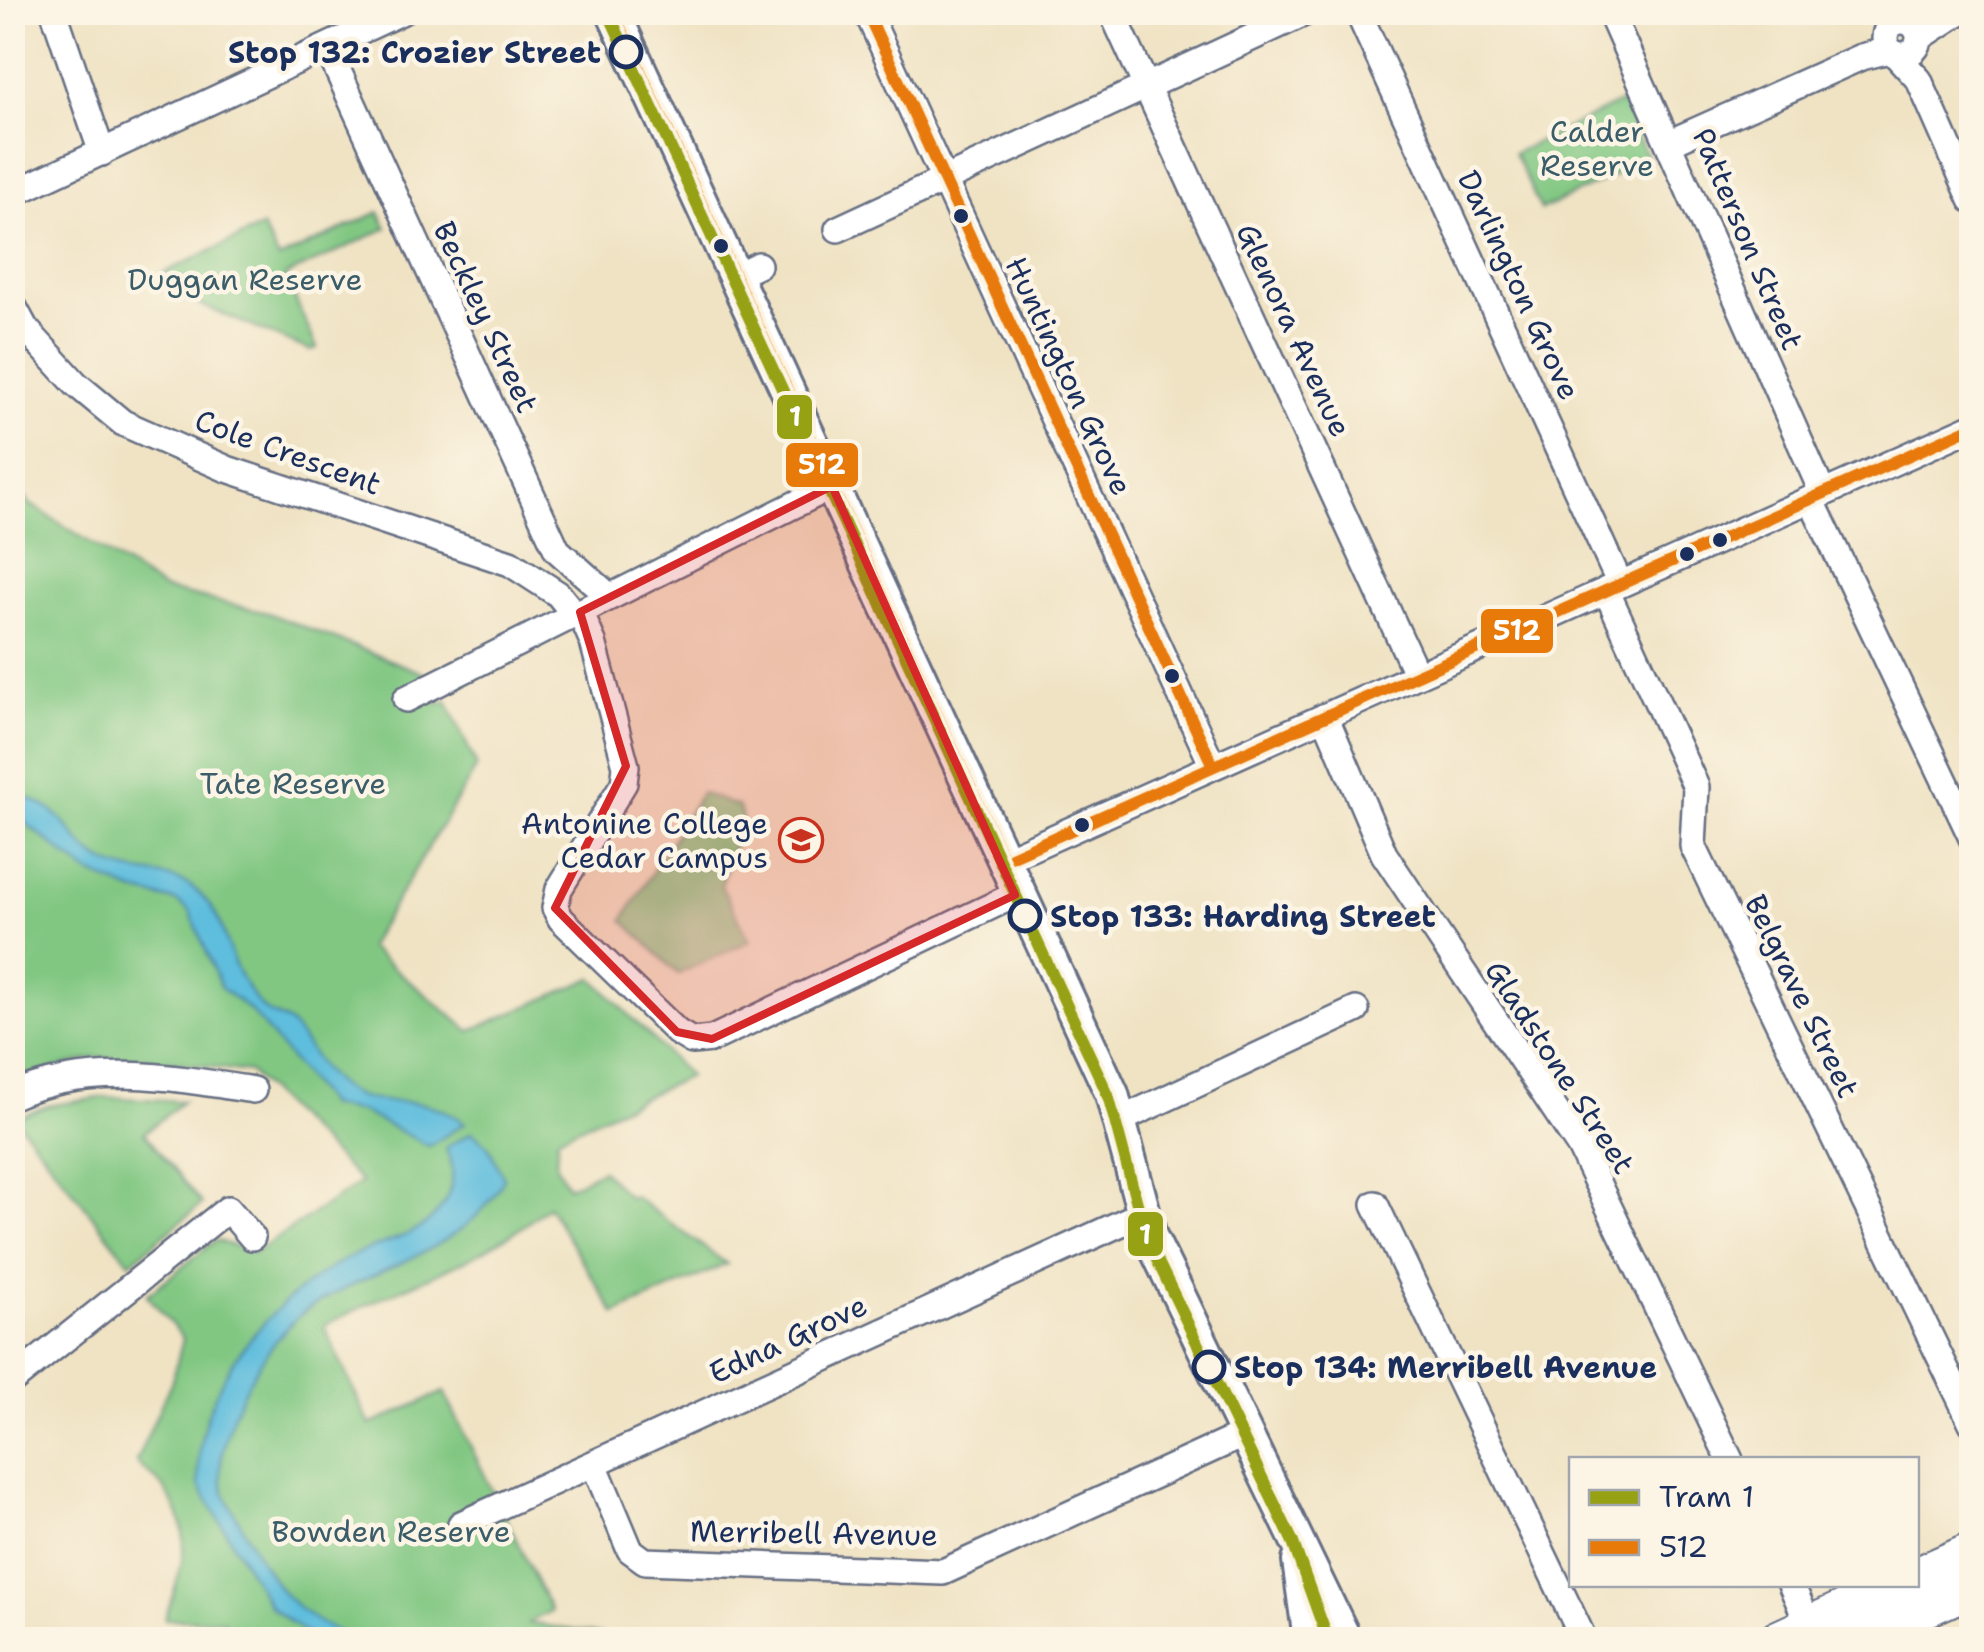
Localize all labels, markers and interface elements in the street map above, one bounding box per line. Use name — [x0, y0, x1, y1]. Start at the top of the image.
place label: Stop 132: Crozier Street — [228, 32, 601, 73]
marker: Stop 132: Crozier Street — [610, 36, 642, 68]
park label: Calder Reserve — [1540, 111, 1654, 186]
street label: Patterson Street — [1683, 122, 1813, 356]
street label: Darlington Grove — [1448, 164, 1590, 406]
unlabelled marker — [951, 206, 971, 226]
street label: Beckley Street — [424, 215, 548, 419]
street label: Glenora Avenue — [1227, 217, 1361, 443]
unlabelled marker — [711, 236, 731, 256]
street label: Huntington Grove — [996, 250, 1142, 502]
park label: Duggan Reserve — [128, 259, 362, 300]
line badge: 1 — [775, 393, 814, 441]
text: 1 — [789, 397, 801, 435]
street label: Cole Crescent — [189, 399, 387, 505]
line badge: 512 — [784, 441, 860, 489]
text: 512 — [798, 445, 846, 483]
unlabelled marker — [1710, 530, 1730, 550]
unlabelled marker — [1677, 544, 1697, 564]
line badge: 512 — [1479, 607, 1555, 655]
text: 512 — [1493, 611, 1541, 649]
unlabelled marker — [1162, 666, 1182, 686]
park label: Tate Reserve — [200, 763, 386, 804]
place label: Antonine College Cedar Campus — [521, 803, 768, 878]
unlabelled marker — [1072, 815, 1092, 835]
school or university icon: Antonine College Cedar Campus — [778, 817, 824, 863]
street label: Belgrave Street — [1735, 888, 1869, 1104]
place label: Stop 133: Harding Street — [1050, 896, 1436, 937]
marker: Stop 133: Harding Street — [1009, 900, 1041, 932]
street label: Gladstone Street — [1476, 952, 1644, 1182]
line badge: 1 — [1126, 1210, 1165, 1258]
text: 1 — [1139, 1215, 1151, 1253]
street label: Edna Grove — [702, 1285, 874, 1393]
place label: Stop 134: Merribell Avenue — [1234, 1347, 1657, 1388]
marker: Stop 134: Merribell Avenue — [1193, 1351, 1225, 1383]
legend — [1569, 1457, 1919, 1587]
text: Tram 1 — [1659, 1476, 1754, 1517]
street label: Merribell Avenue — [690, 1510, 938, 1556]
park label: Bowden Reserve — [271, 1511, 511, 1552]
text: 512 — [1659, 1526, 1708, 1567]

